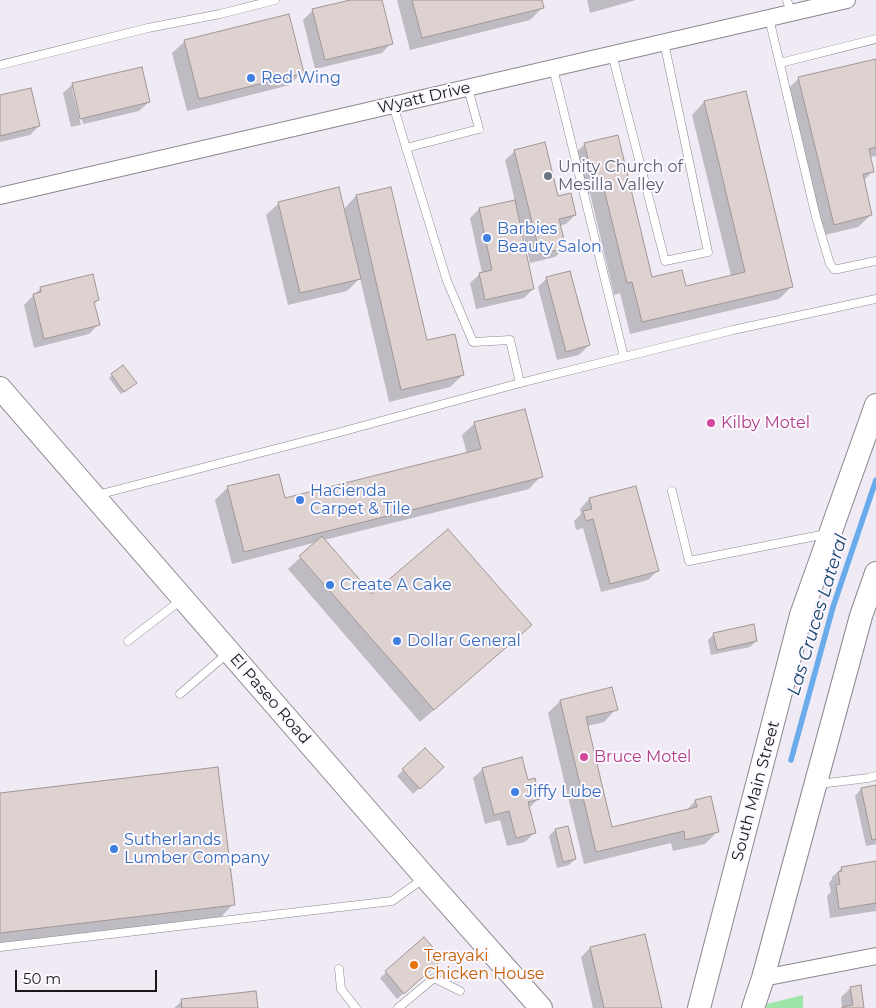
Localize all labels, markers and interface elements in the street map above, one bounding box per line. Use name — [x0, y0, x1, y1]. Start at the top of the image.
place label: Red Wing — [261, 68, 341, 88]
marker: Red Wing — [245, 72, 257, 84]
street label: Wyatt Drive — [376, 78, 472, 118]
place label: Unity Church of Mesilla Valley — [558, 157, 683, 195]
marker: Unity Church of Mesilla Valley — [542, 170, 554, 182]
place label: Barbies Beauty Salon — [497, 219, 602, 257]
marker: Barbies Beauty Salon — [481, 232, 493, 244]
place label: Kilby Motel — [721, 413, 810, 433]
marker: Kilby Motel — [705, 417, 717, 429]
place label: Hacienda Carpet & Tile — [310, 481, 411, 519]
marker: Hacienda Carpet & Tile — [294, 494, 306, 506]
water label: Las Cruces Lateral — [783, 532, 853, 698]
place label: Create A Cake — [340, 575, 452, 595]
marker: Create A Cake — [324, 579, 336, 591]
place label: Dollar General — [407, 631, 521, 651]
marker: Dollar General — [391, 635, 403, 647]
street label: El Paseo Road — [226, 650, 314, 748]
street label: South Main Street — [728, 719, 784, 863]
place label: Bruce Motel — [594, 747, 691, 767]
marker: Bruce Motel — [578, 751, 590, 763]
place label: Jiffy Lube — [525, 782, 601, 802]
marker: Jiffy Lube — [509, 786, 521, 798]
place label: Sutherlands Lumber Company — [124, 830, 270, 868]
marker: Sutherlands Lumber Company — [108, 843, 120, 855]
place label: Terayaki Chicken House — [424, 946, 545, 984]
marker: Terayaki Chicken House — [408, 959, 420, 971]
scale bar — [18, 960, 160, 992]
text: 50 m — [23, 969, 61, 988]

